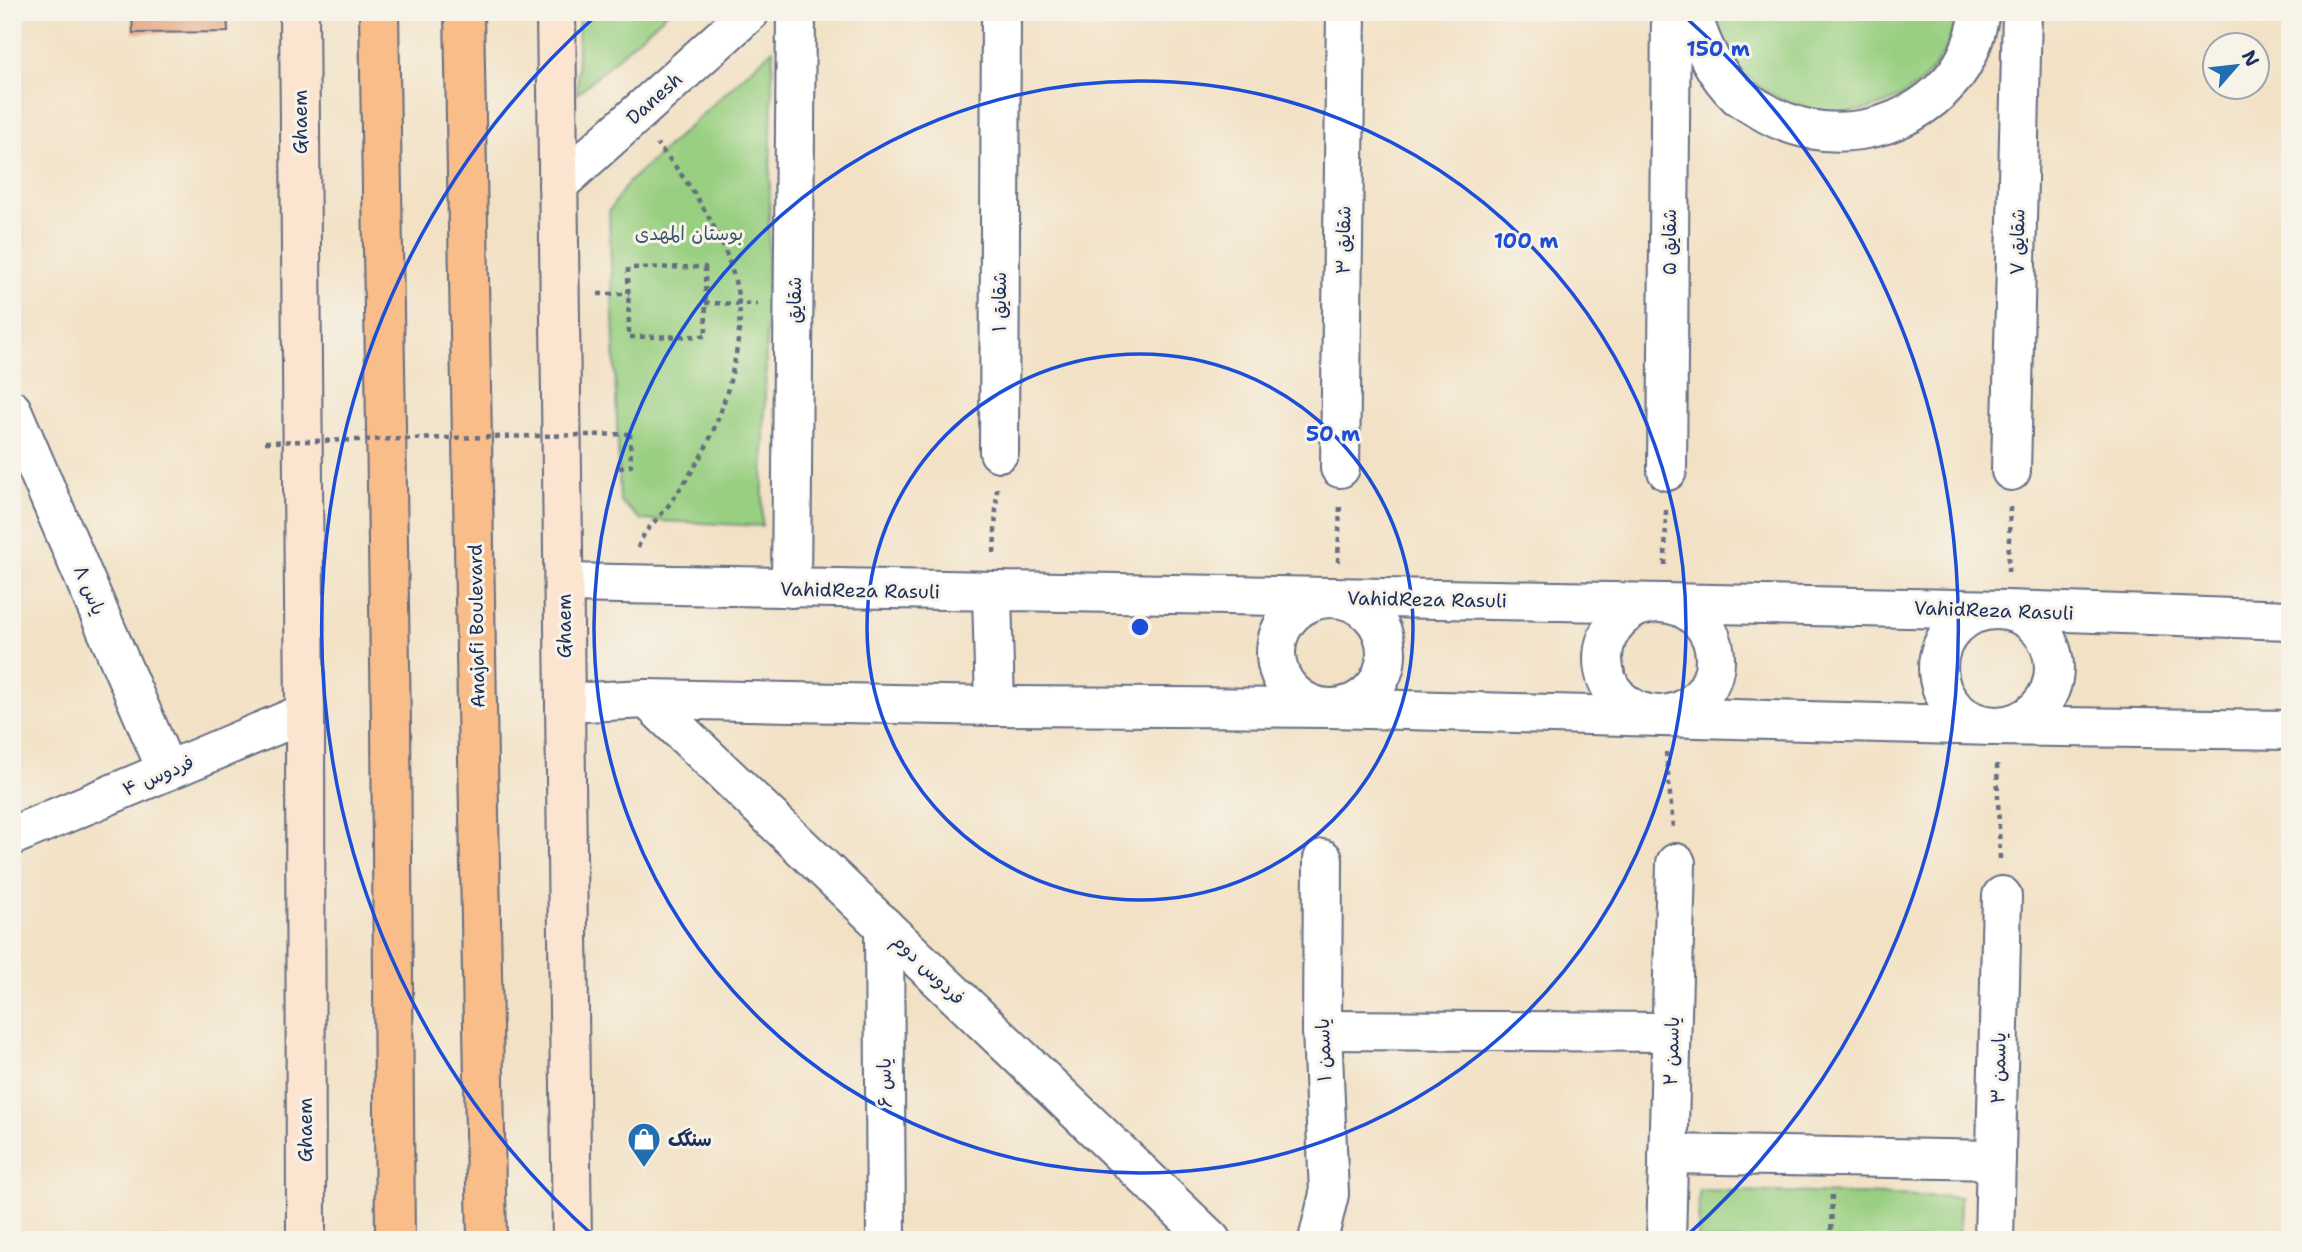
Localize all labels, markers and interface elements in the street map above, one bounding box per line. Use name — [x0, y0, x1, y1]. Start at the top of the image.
north arrow — [2200, 32, 2270, 102]
text: 150 m — [1686, 35, 1750, 63]
text: N — [2236, 46, 2265, 71]
street label: Danesh — [621, 67, 688, 130]
street label: Ghaem — [288, 90, 313, 154]
street label: شقایق ۳ — [1330, 205, 1357, 275]
street label: شقایق ۷ — [2004, 208, 2031, 276]
street label: شقایق ۵ — [1657, 209, 1682, 275]
park label: بوستان المهدی — [635, 221, 743, 246]
text: 100 m — [1494, 227, 1558, 255]
street label: شقایق ۱ — [987, 272, 1012, 332]
street label: شقایق — [782, 277, 807, 323]
text: 50 m — [1306, 420, 1360, 448]
street label: Anajafi Boulevard — [463, 544, 490, 708]
street label: یاس ۸ — [68, 561, 111, 619]
street label: VahidReza Rasuli — [780, 577, 940, 604]
street label: VahidReza Rasuli — [1347, 586, 1507, 613]
street label: Ghaem — [552, 594, 577, 658]
street label: VahidReza Rasuli — [1914, 595, 2074, 626]
centre of rings — [1128, 615, 1152, 639]
street label: فردوس ۴ — [119, 749, 198, 802]
street label: فردوس دوم — [886, 928, 970, 1012]
street label: یاسمن ۲ — [1658, 1016, 1685, 1086]
street label: یاسمن ۱ — [1310, 1018, 1337, 1082]
street label: یاسمن ۳ — [1985, 1032, 2012, 1104]
street label: یاس ۶ — [872, 1058, 897, 1108]
street label: Ghaem — [293, 1098, 318, 1162]
shop icon: سنگک — [625, 1120, 663, 1169]
place label: سنگک — [668, 1127, 712, 1152]

